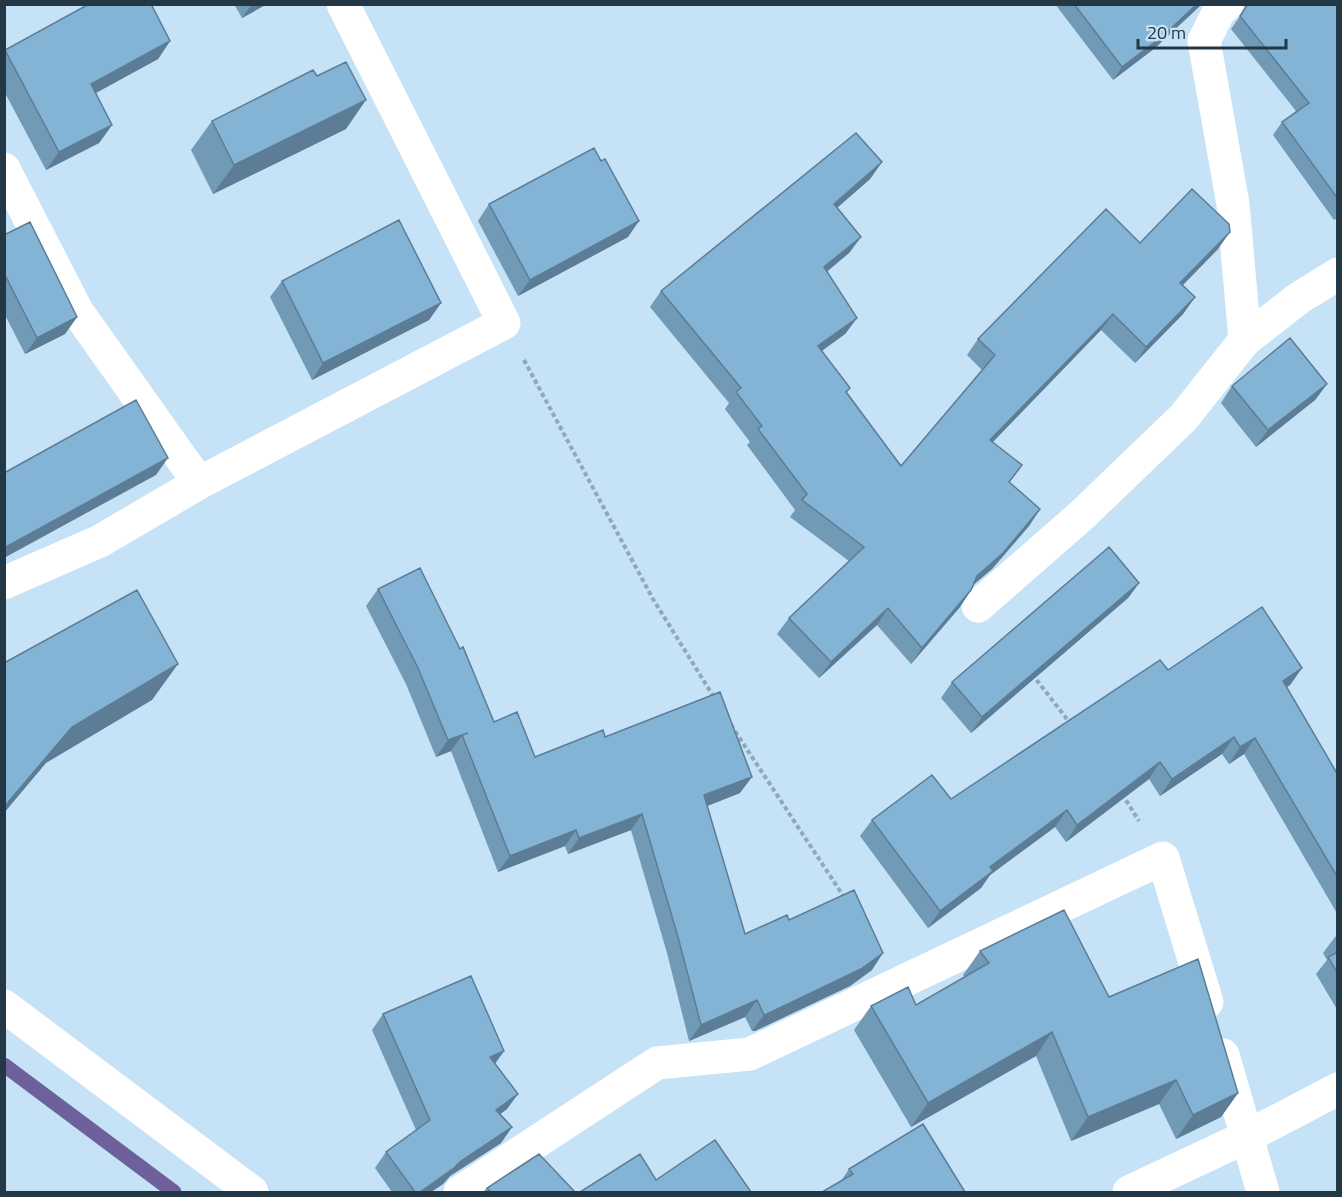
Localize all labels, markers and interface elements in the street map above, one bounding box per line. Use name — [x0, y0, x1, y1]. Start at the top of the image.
scale bar — [1138, 12, 1286, 50]
text: 20 m — [1147, 19, 1186, 46]

